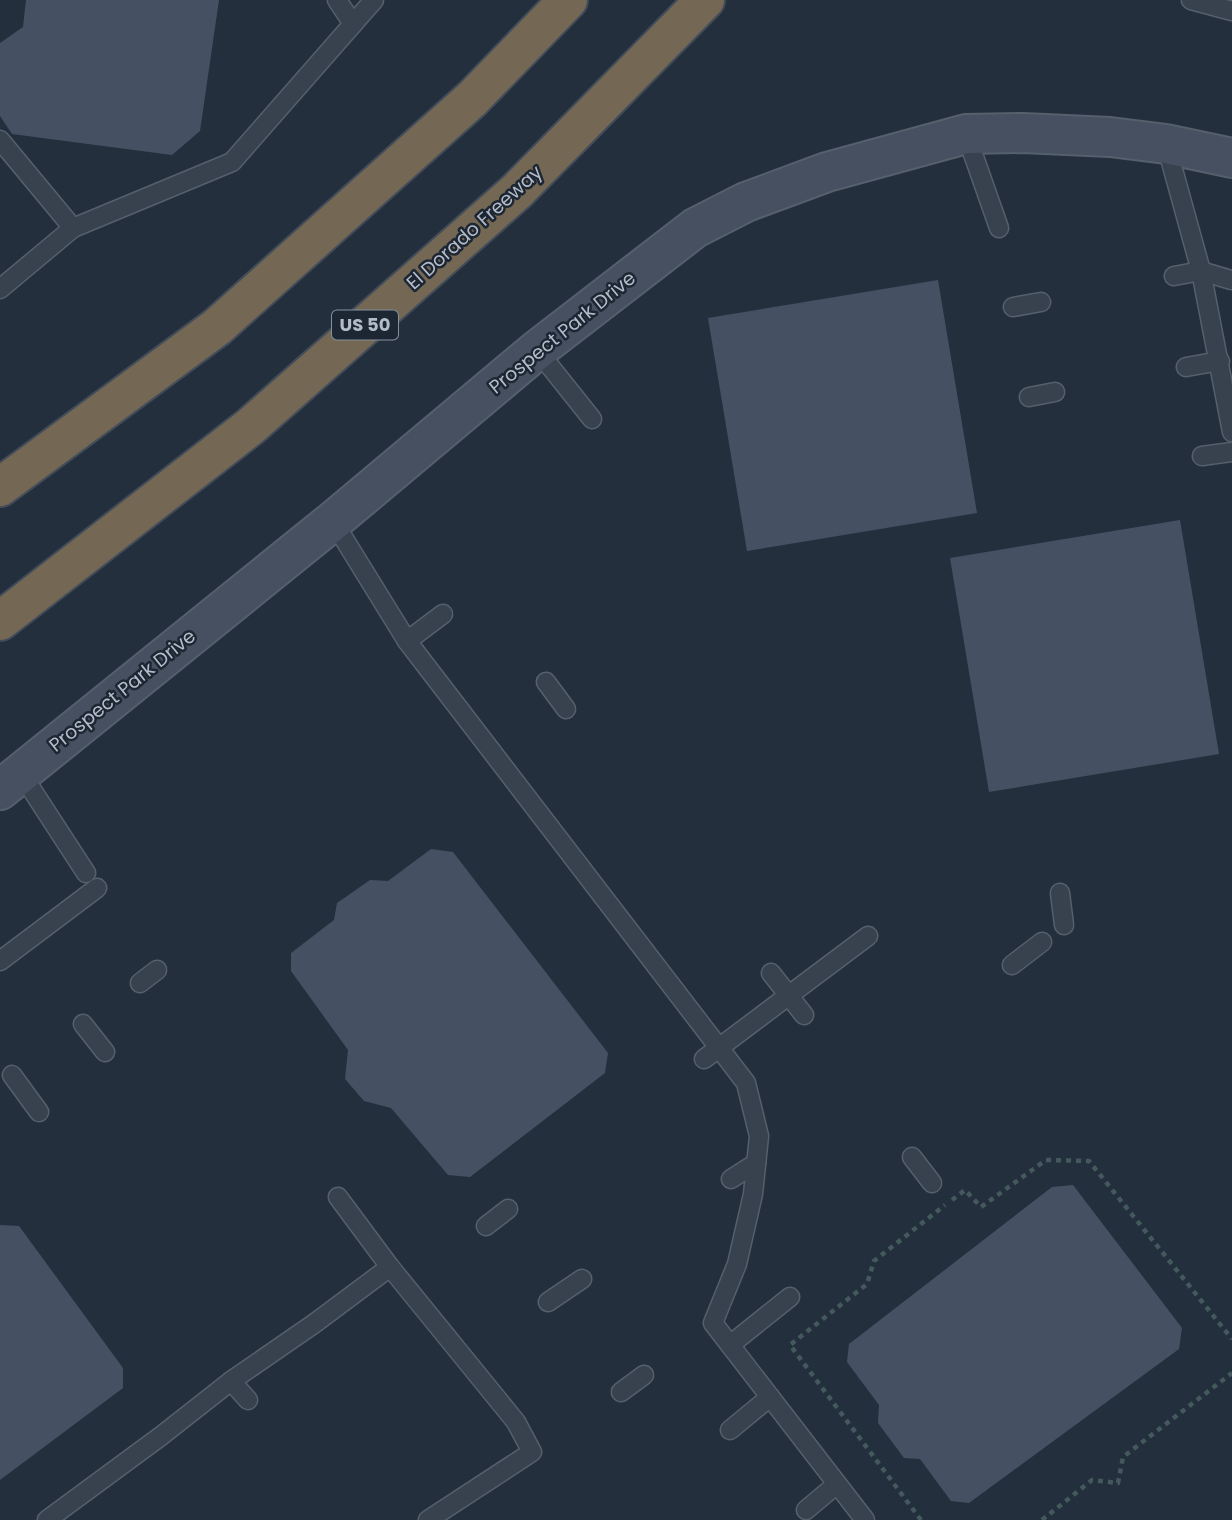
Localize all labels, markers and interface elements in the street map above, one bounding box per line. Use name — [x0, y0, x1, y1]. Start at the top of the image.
street label: El Dorado Freeway — [400, 159, 548, 296]
street label: Prospect Park Drive — [483, 265, 641, 400]
road number: US 50 — [332, 310, 398, 340]
street label: Prospect Park Drive — [43, 623, 201, 758]

